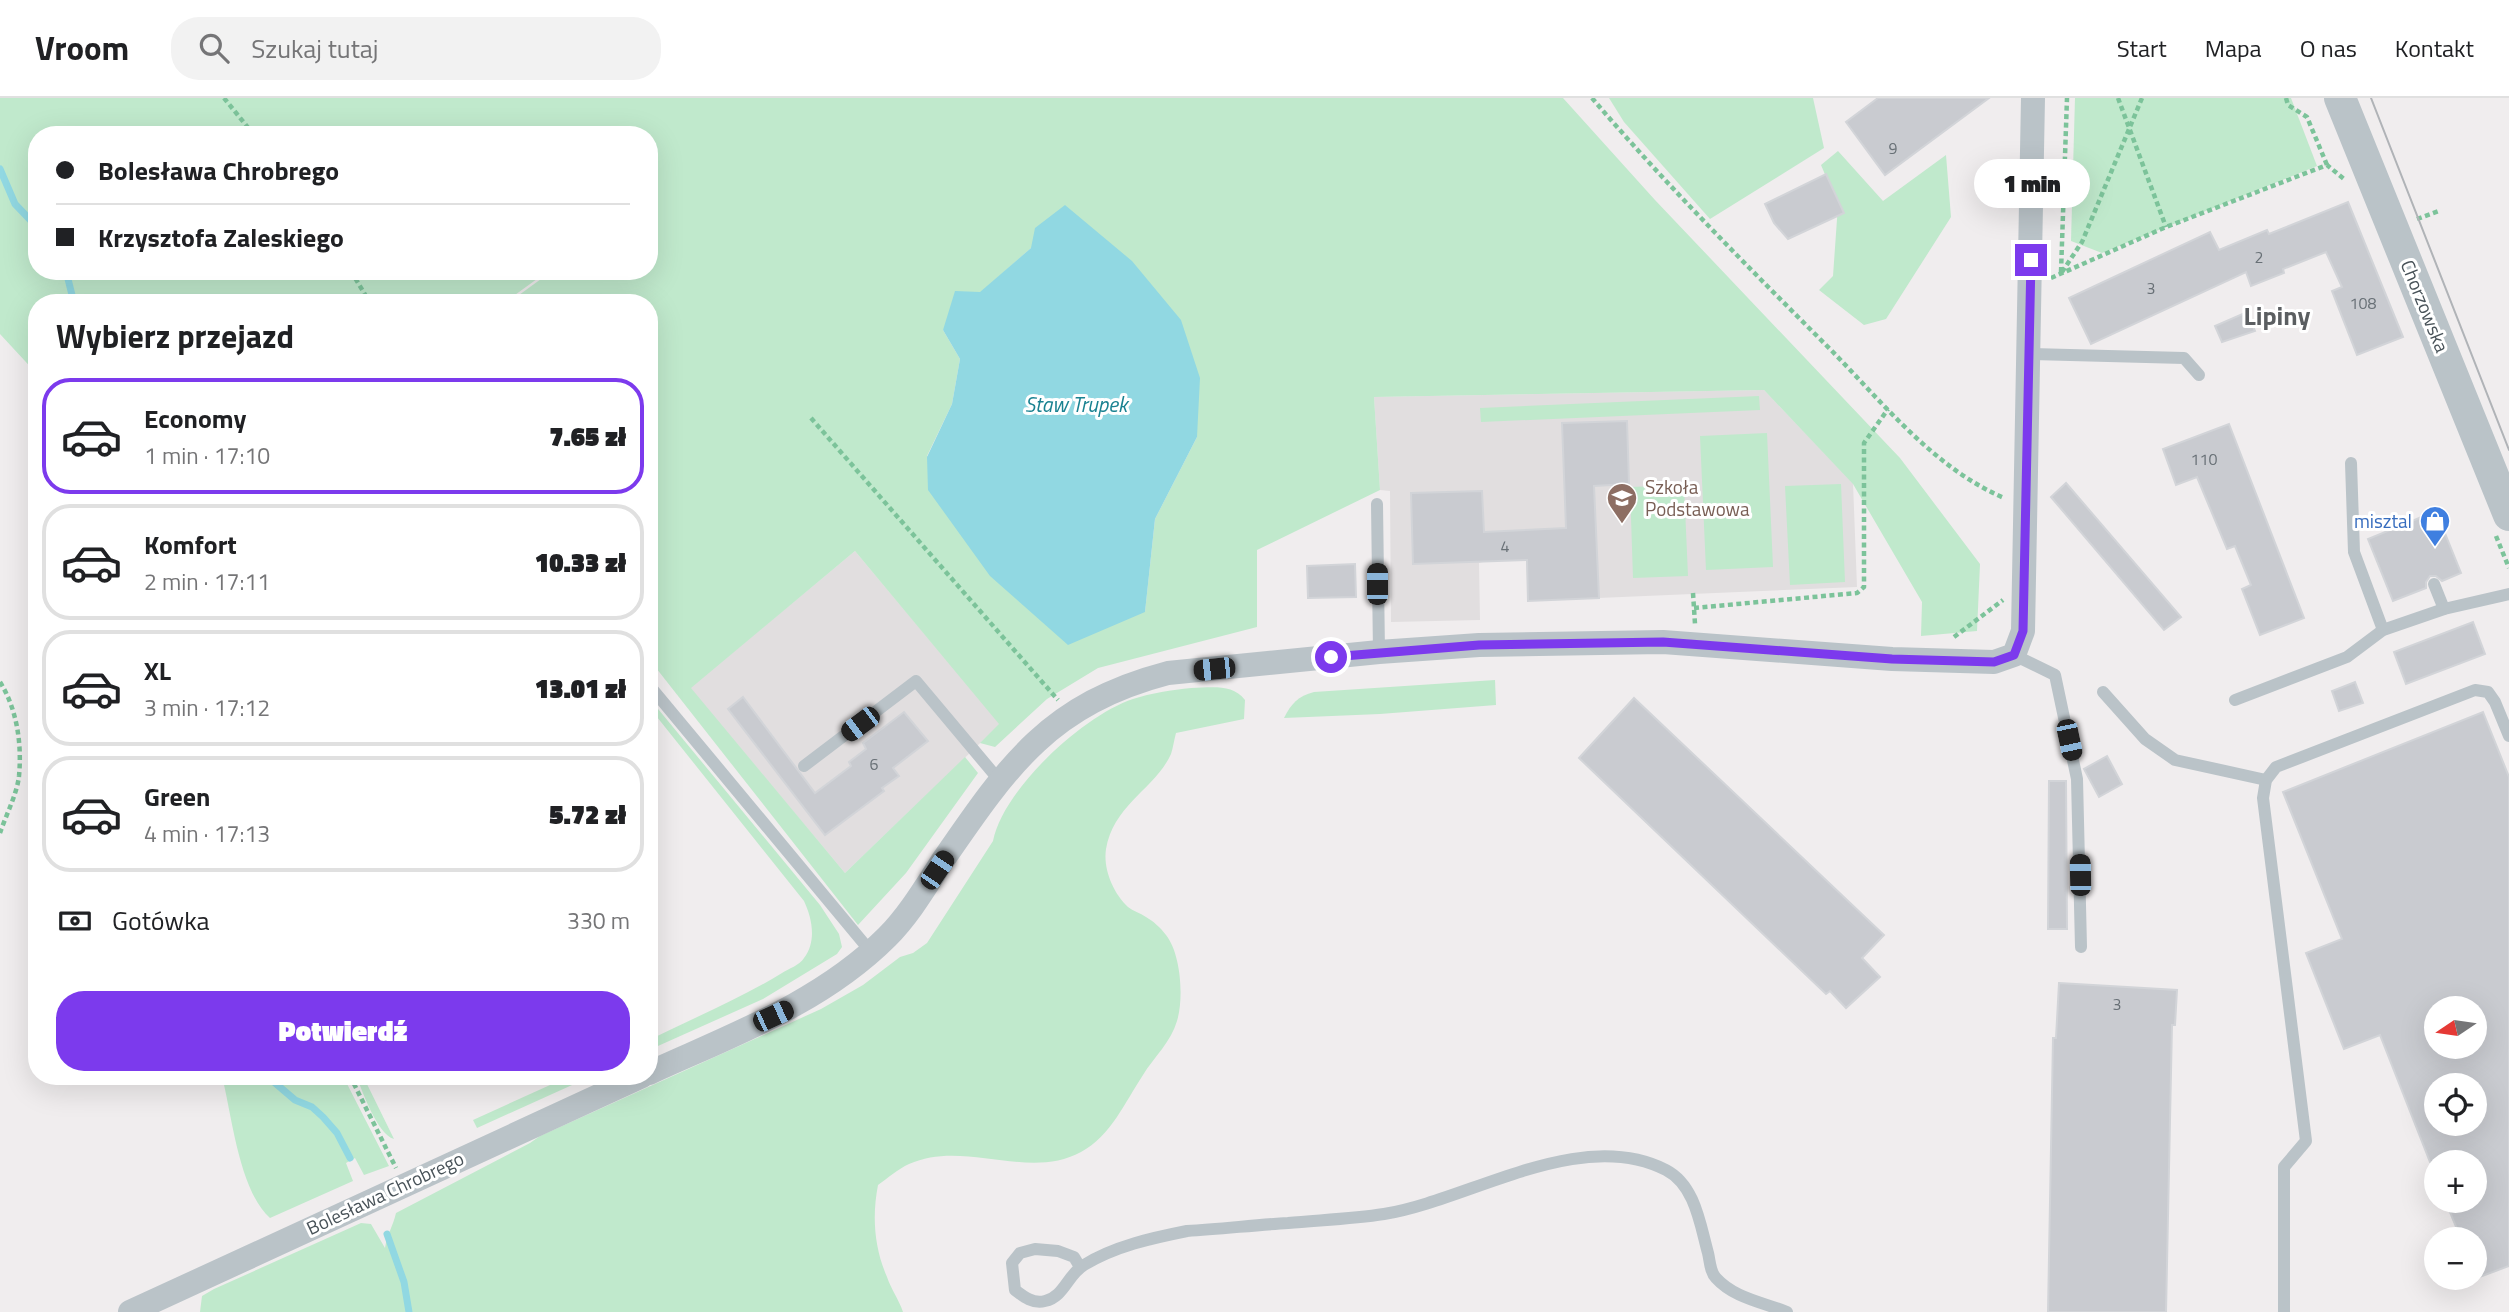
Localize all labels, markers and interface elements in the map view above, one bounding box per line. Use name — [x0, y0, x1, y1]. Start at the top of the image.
search box — [171, 17, 661, 80]
text: Vroom — [35, 23, 129, 73]
icon: search — [195, 29, 233, 67]
text: Szukaj tutaj — [251, 29, 379, 68]
text: Start — [2117, 30, 2167, 66]
text: Mapa — [2205, 30, 2262, 66]
text: O nas — [2300, 30, 2357, 66]
text: Kontakt — [2395, 30, 2474, 66]
house number: 9 — [1889, 136, 1898, 160]
text: Bolesława Chrobrego — [98, 151, 339, 190]
callout: 1 min — [1973, 158, 2089, 208]
text: 1 min — [2003, 166, 2061, 201]
text: Krzysztofa Zaleskiego — [98, 218, 344, 257]
route end — [2015, 244, 2047, 276]
house number: 2 — [2255, 245, 2263, 269]
street label: Chorzowska — [2394, 255, 2457, 357]
house number: 3 — [2147, 276, 2155, 300]
house number: 108 — [2350, 291, 2376, 315]
district label: Lipiny — [2243, 296, 2311, 335]
text: Wybierz przejazd — [56, 312, 294, 360]
water label: Staw Trupek — [1025, 388, 1130, 420]
text: Economy — [144, 399, 246, 438]
icon: car — [60, 405, 123, 468]
text: 7.65 zł — [549, 417, 626, 456]
text: 1 min · 17:10 — [144, 438, 270, 473]
house number: 110 — [2191, 447, 2217, 471]
place label: Szkoła Podstawowa — [1645, 472, 1750, 523]
school or university icon: Szkoła Podstawowa — [1605, 481, 1639, 525]
shop icon: misztal — [2418, 504, 2452, 548]
place label: misztal — [2354, 506, 2412, 535]
text: Komfort — [144, 525, 237, 564]
icon: car — [60, 531, 123, 594]
house number: 4 — [1501, 534, 1510, 558]
text: 10.33 zł — [535, 543, 626, 582]
car — [1367, 563, 1388, 605]
text: 2 min · 17:11 — [144, 564, 270, 599]
route start — [1315, 641, 1347, 673]
text: XL — [144, 651, 171, 690]
car — [1193, 656, 1236, 682]
icon: car — [60, 657, 123, 720]
text: 13.01 zł — [535, 669, 626, 708]
text: 3 min · 17:12 — [144, 690, 270, 725]
car — [837, 703, 884, 745]
car — [2055, 717, 2084, 763]
house number: 6 — [870, 752, 879, 776]
text: Green — [144, 777, 210, 816]
icon: car — [60, 783, 123, 846]
text: 5.72 zł — [549, 795, 626, 834]
text: 4 min · 17:13 — [144, 816, 270, 851]
car — [917, 847, 958, 893]
car — [2070, 854, 2091, 896]
text: Gotówka — [112, 901, 210, 940]
icon: cash — [56, 902, 94, 940]
text: 330 m — [567, 903, 630, 938]
button: Potwierdź — [56, 991, 630, 1071]
house number: 3 — [2113, 992, 2121, 1016]
north arrow — [2424, 996, 2487, 1059]
map controls — [2424, 996, 2487, 1290]
car — [750, 998, 797, 1034]
button: locate — [2424, 1073, 2487, 1136]
street label: Bolesława Chrobrego — [301, 1143, 468, 1242]
button: + — [2424, 1150, 2487, 1213]
button: − — [2424, 1227, 2487, 1290]

